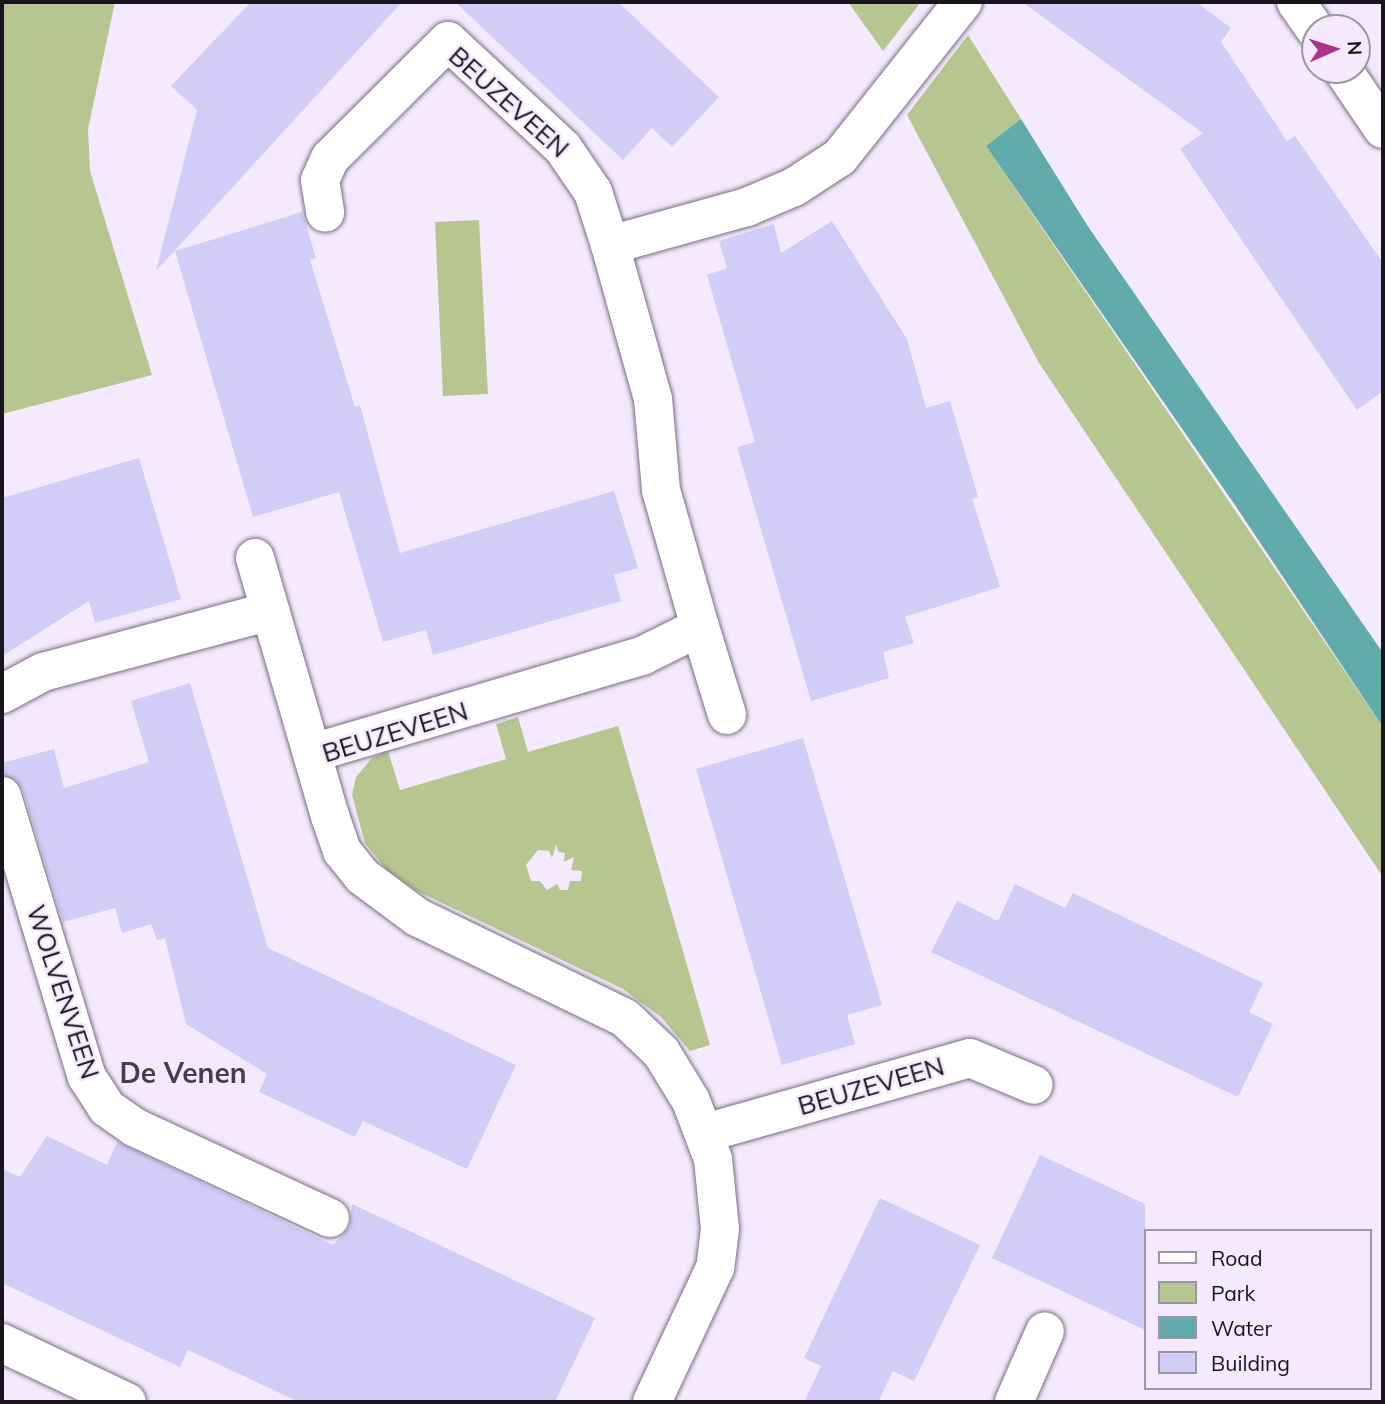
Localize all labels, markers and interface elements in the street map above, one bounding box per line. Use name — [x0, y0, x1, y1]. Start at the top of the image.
north arrow — [1301, 14, 1371, 84]
street label: BEUZEVEEN — [443, 40, 575, 164]
text: N — [1343, 40, 1367, 56]
street label: BEUZEVEEN — [318, 695, 472, 769]
street label: WOLVENVEEN — [20, 901, 106, 1083]
street label: BEUZEVEEN — [794, 1050, 948, 1122]
district label: De Venen — [119, 1056, 247, 1090]
legend — [1144, 1229, 1371, 1390]
text: Road — [1211, 1245, 1262, 1271]
text: Park — [1211, 1280, 1255, 1306]
text: Water — [1211, 1315, 1272, 1341]
text: Building — [1211, 1350, 1290, 1376]

